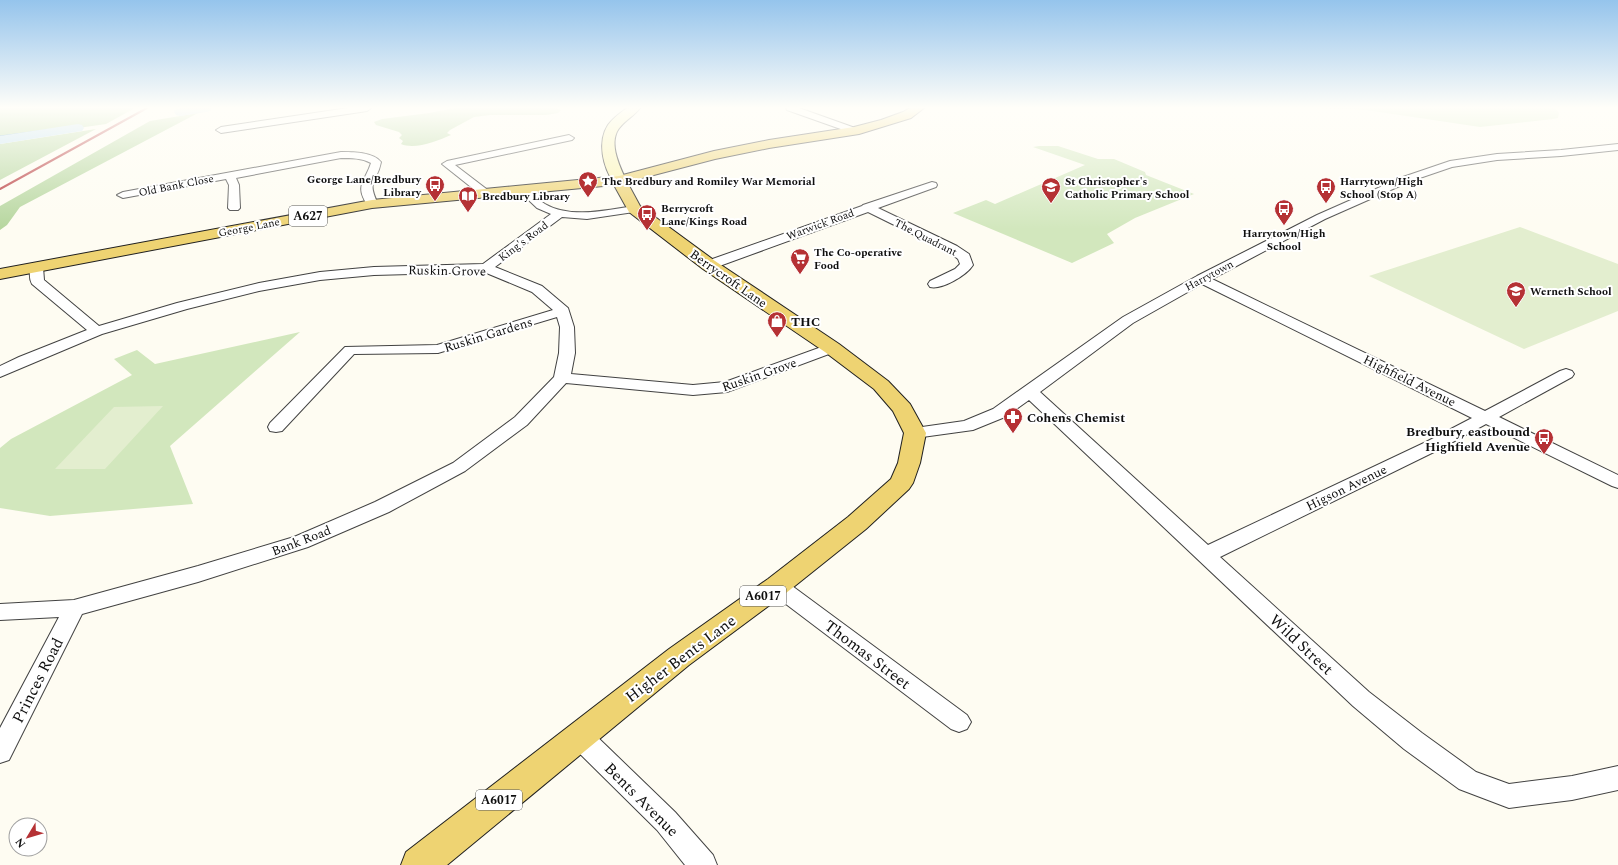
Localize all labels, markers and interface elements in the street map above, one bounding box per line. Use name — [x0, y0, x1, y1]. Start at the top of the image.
street label: Old Bank Close — [137, 170, 215, 201]
place icon: The Bredbury and Romiley War Memorial — [577, 170, 599, 198]
place label: George Lane/Bredbury Library — [307, 171, 422, 201]
place label: The Bredbury and Romiley War Memorial — [602, 173, 816, 190]
place label: St Christopher's Catholic Primary School — [1065, 173, 1190, 203]
place label: Harrytown/High School (Stop A) — [1340, 173, 1423, 203]
bus stop icon: George Lane/Bredbury Library — [424, 174, 446, 202]
school or university icon: St Christopher's Catholic Primary School — [1040, 176, 1062, 204]
bus stop icon: Harrytown/High School (Stop A) — [1315, 176, 1337, 204]
library icon: Bredbury Library — [457, 185, 479, 213]
place label: Bredbury Library — [482, 188, 571, 205]
bus stop icon: Harrytown/High School — [1273, 198, 1295, 226]
place label: Berrycroft Lane/Kings Road — [661, 200, 748, 230]
bus stop icon: Berrycroft Lane/Kings Road — [636, 203, 658, 231]
street label: Warwick Road — [784, 204, 856, 245]
road number: A627 — [289, 206, 327, 226]
street label: George Lane — [217, 213, 281, 242]
street label: The Quadrant — [891, 214, 960, 261]
street label: King's Road — [495, 217, 552, 266]
place label: Harrytown/High School — [1243, 225, 1326, 255]
place label: The Co-operative Food — [814, 244, 903, 274]
street label: Berrycroft Lane — [686, 245, 771, 313]
supermarket icon: The Co-operative Food — [789, 247, 811, 275]
street label: Harrytown — [1182, 256, 1237, 295]
street label: Ruskin Grove — [408, 260, 486, 282]
school or university icon: Werneth School — [1505, 280, 1527, 308]
place label: Werneth School — [1530, 283, 1612, 300]
shop icon: THC — [766, 310, 788, 338]
street label: Ruskin Gardens — [442, 312, 535, 358]
place label: THC — [791, 312, 820, 332]
street label: Highfield Avenue — [1360, 350, 1459, 412]
street label: Ruskin Grove — [719, 353, 799, 397]
pharmacy icon: Cohens Chemist — [1002, 406, 1024, 434]
place label: Cohens Chemist — [1027, 408, 1125, 428]
place label: Bredbury, eastbound Highfield Avenue — [1406, 422, 1530, 457]
bus stop icon: Bredbury, eastbound Highfield Avenue — [1533, 427, 1555, 455]
street label: Higson Avenue — [1303, 460, 1390, 516]
street label: Bank Road — [269, 520, 334, 561]
road number: A6017 — [740, 586, 786, 606]
street label: Higher Bents Lane — [620, 609, 741, 708]
street label: Wild Street — [1264, 609, 1339, 681]
street label: Thomas Street — [819, 614, 916, 696]
street label: Princes Road — [6, 633, 70, 727]
street label: Bents Avenue — [598, 757, 684, 843]
road number: A6017 — [476, 790, 522, 810]
north arrow — [8, 817, 48, 857]
text: N — [11, 834, 30, 852]

